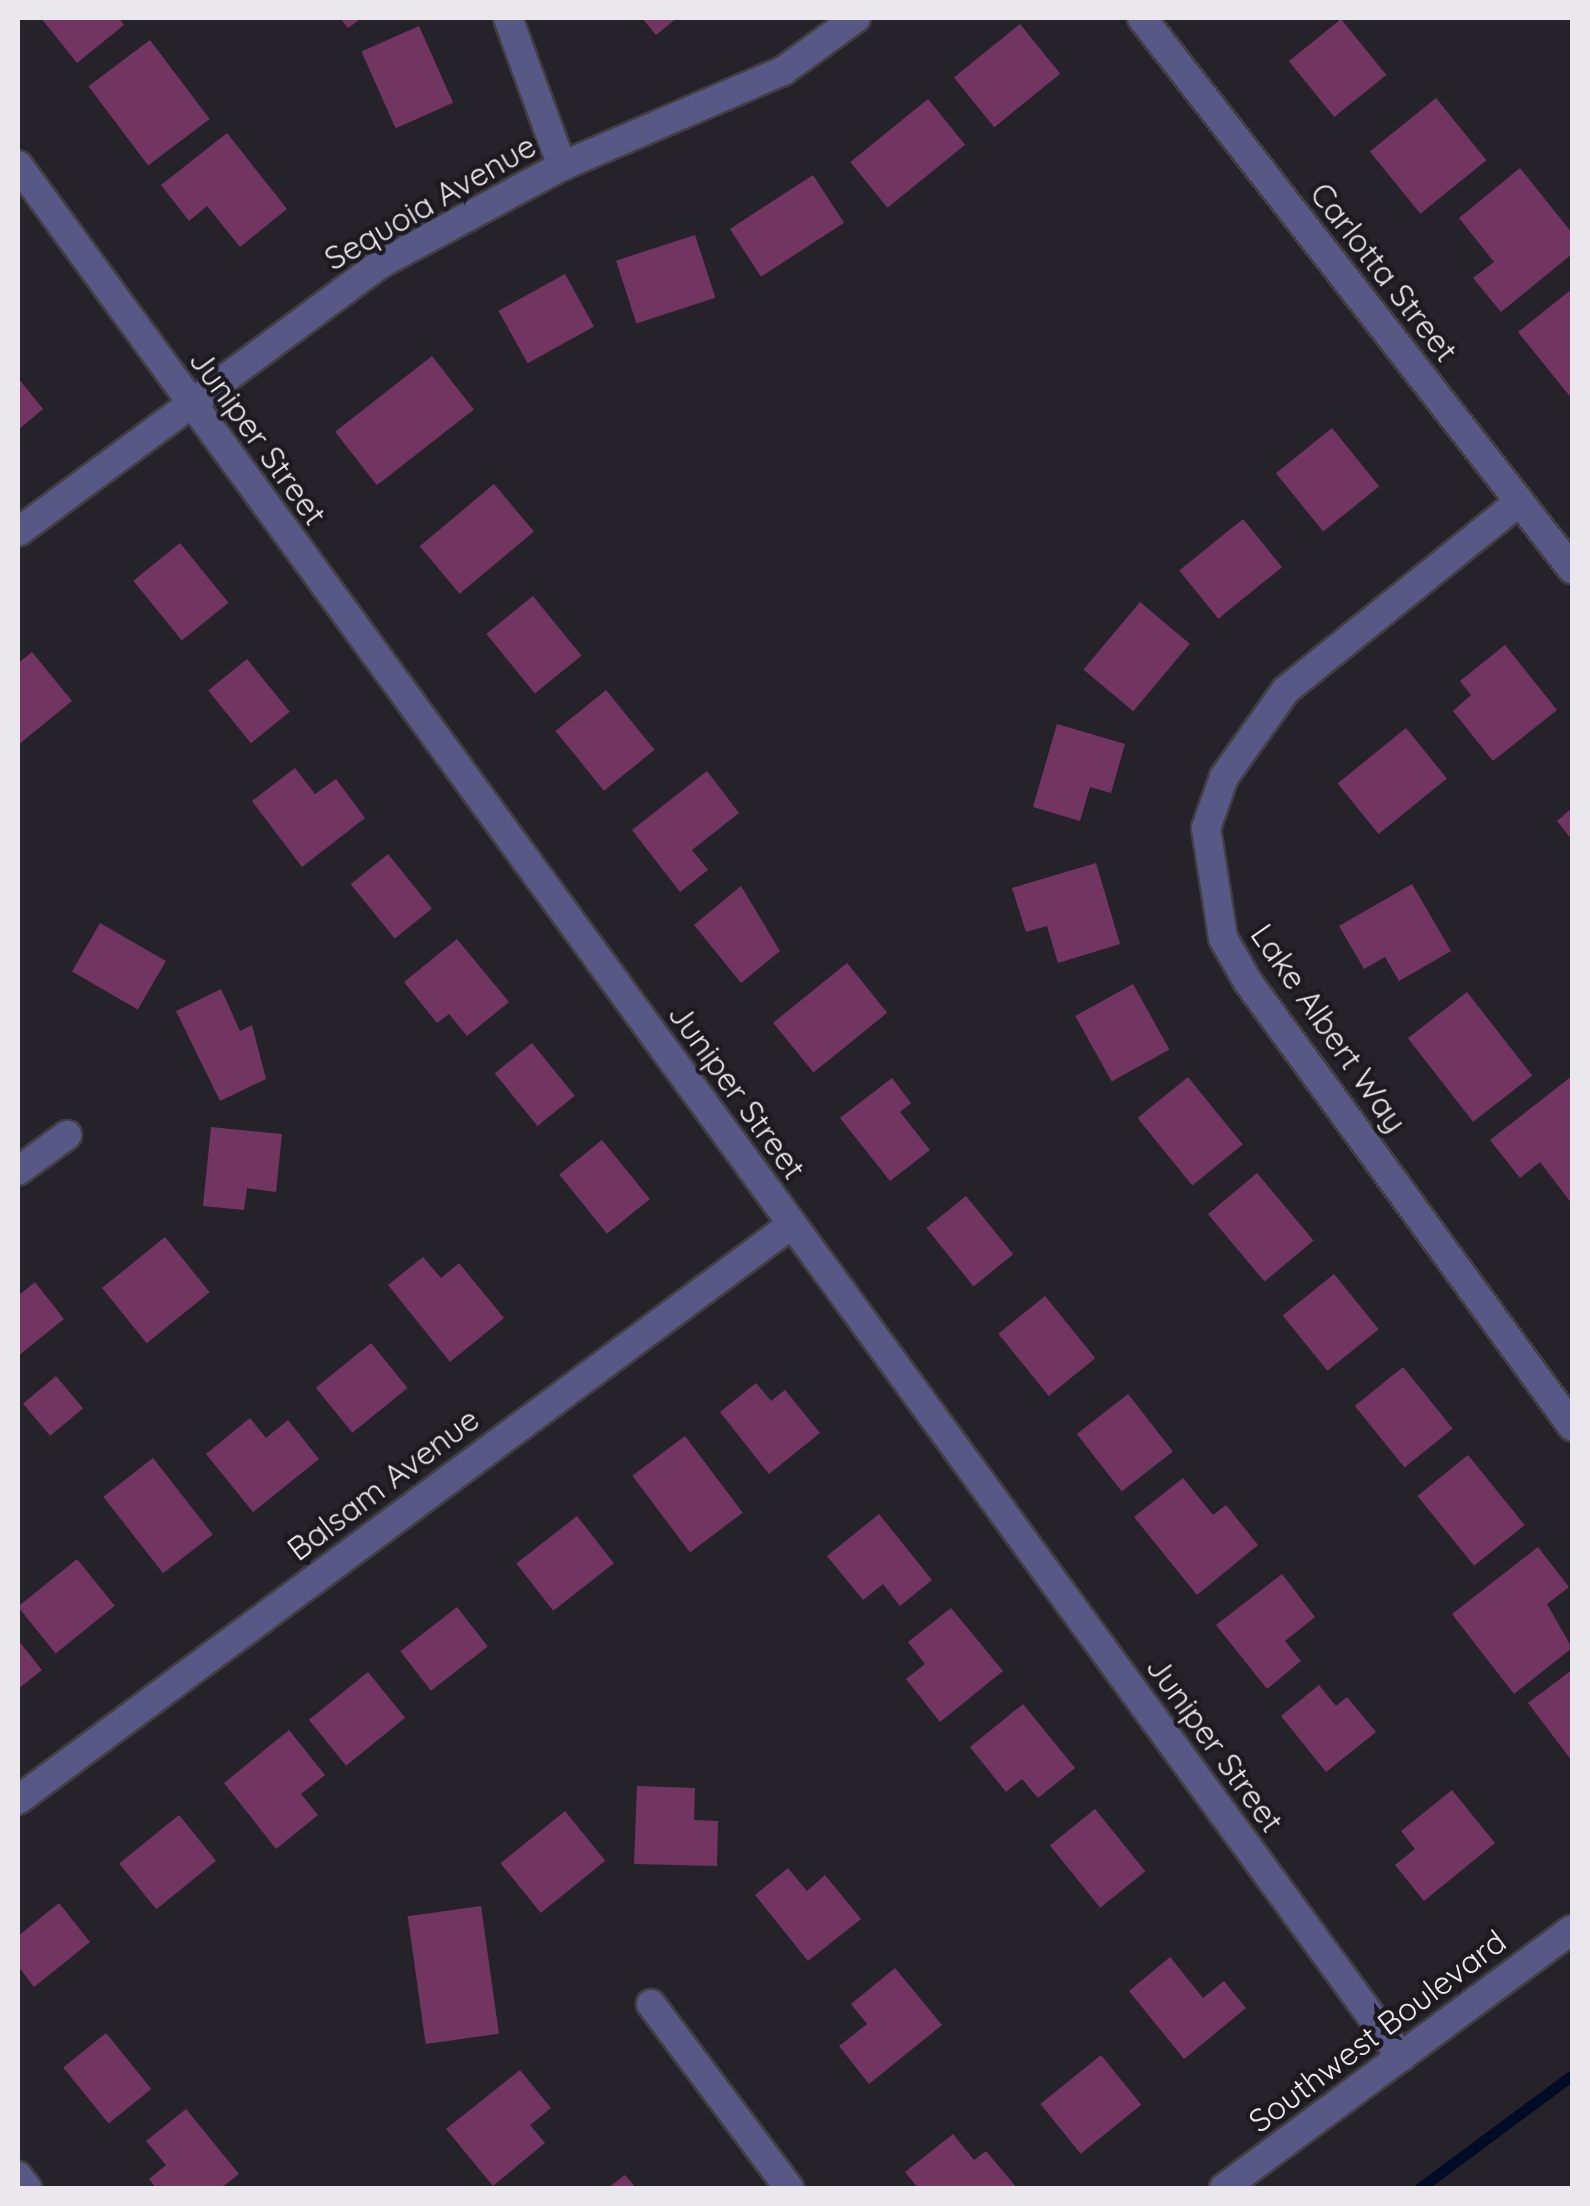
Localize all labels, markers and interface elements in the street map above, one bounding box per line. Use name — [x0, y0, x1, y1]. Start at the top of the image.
street label: Sequoia Avenue — [318, 126, 542, 278]
street label: Carlotta Street — [1302, 175, 1466, 369]
street label: Juniper Street — [181, 342, 335, 532]
street label: Lake Albert Way — [1243, 917, 1415, 1139]
street label: Juniper Street — [660, 996, 814, 1186]
street label: Balsam Avenue — [280, 1400, 486, 1568]
street label: Juniper Street — [1138, 1649, 1292, 1839]
street label: Southwest Boulevard — [1241, 1922, 1513, 2140]

